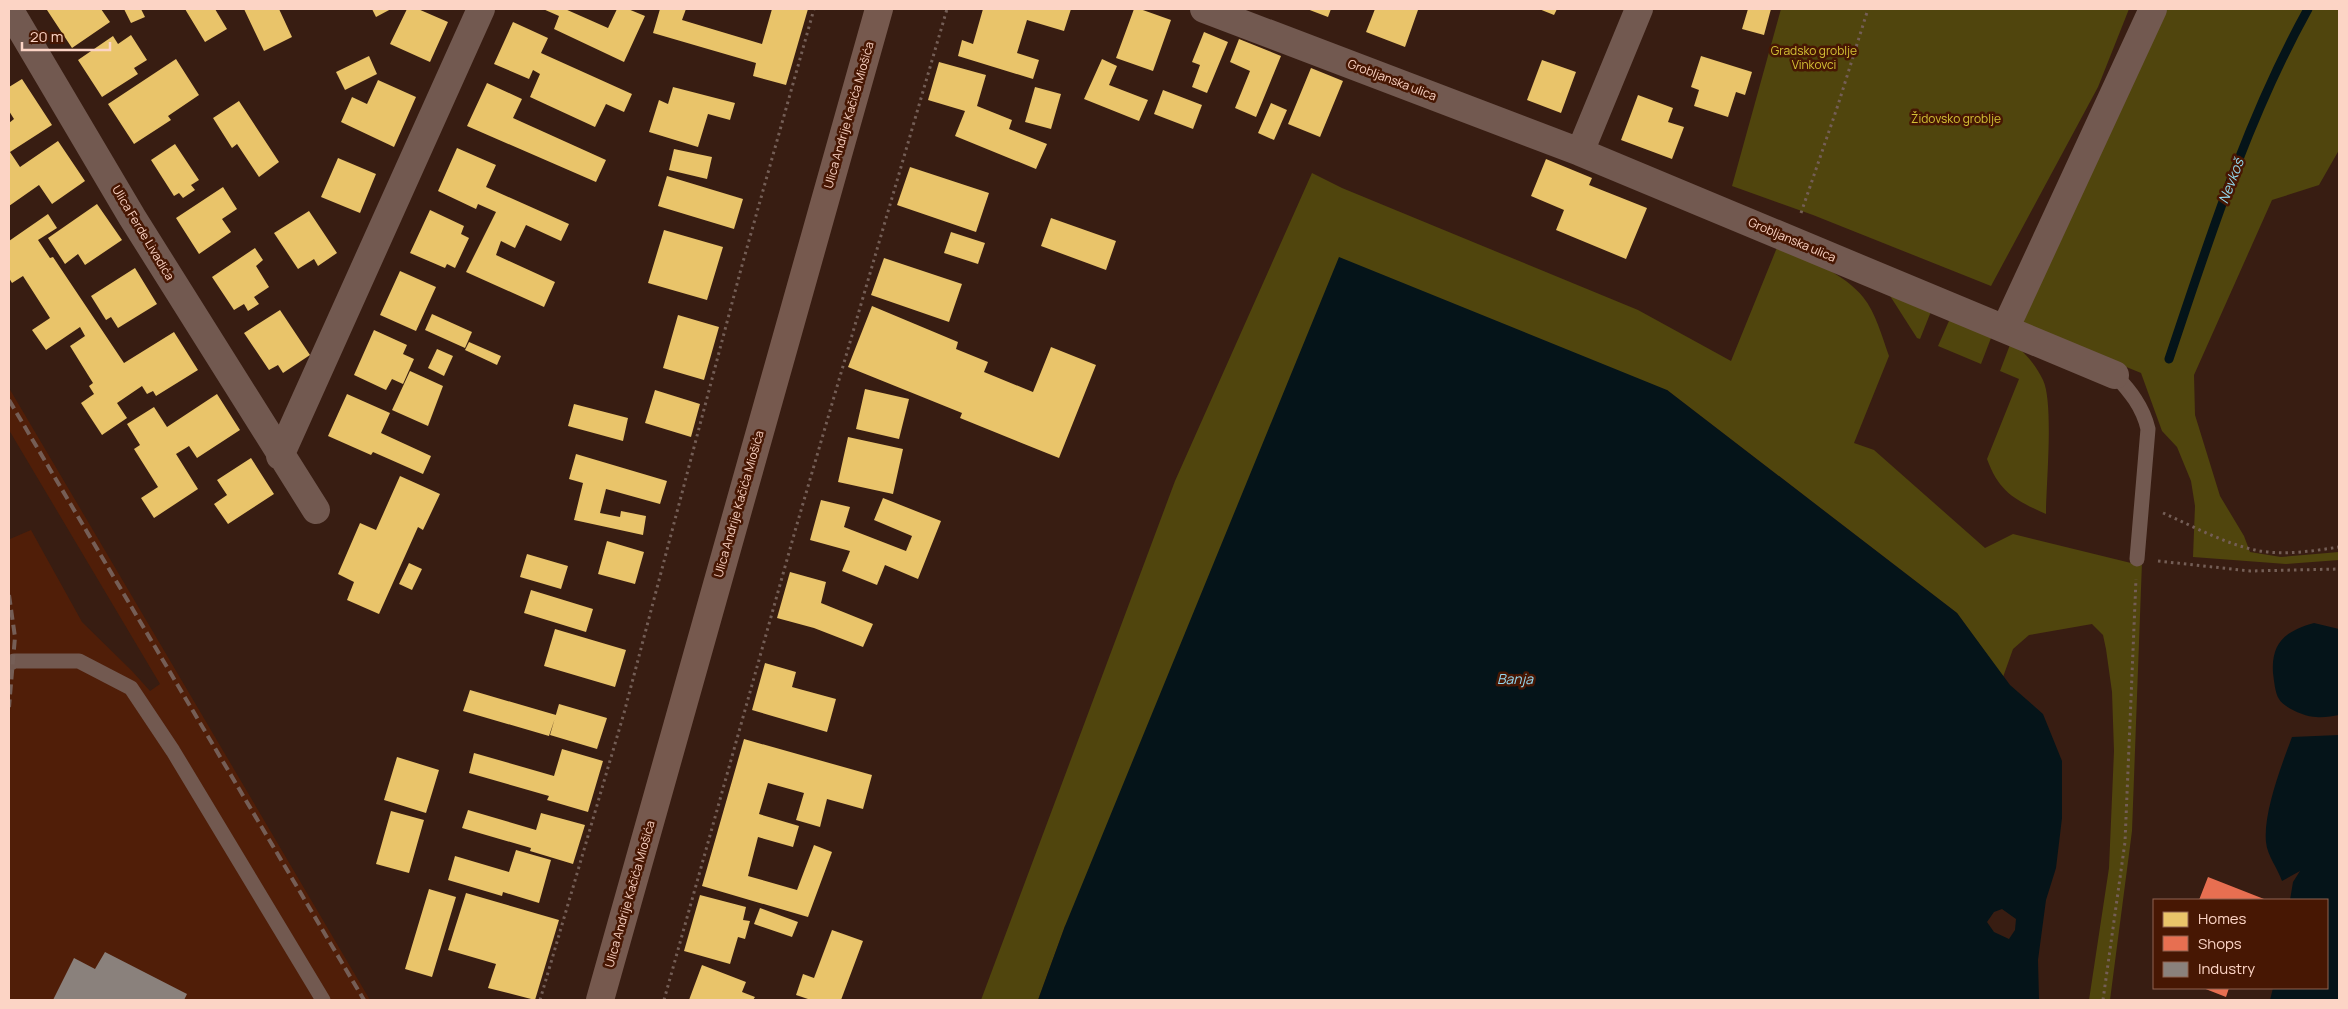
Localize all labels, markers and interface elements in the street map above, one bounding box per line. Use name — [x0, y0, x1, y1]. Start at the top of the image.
scale bar — [22, 20, 110, 52]
text: 20 m — [30, 26, 63, 47]
street label: Ulica Andrije Kačića Miošića — [819, 39, 878, 190]
park label: Gradsko groblje Vinkovci — [1771, 42, 1857, 73]
street label: Grobljanska ulica — [1345, 55, 1439, 104]
park label: Židovsko groblje — [1911, 110, 2001, 127]
water label: Nevkoš — [2213, 154, 2248, 206]
street label: Ulica Ferde Livadića — [108, 182, 178, 283]
street label: Grobljanska ulica — [1746, 213, 1839, 266]
street label: Ulica Andrije Kačića Miošića — [709, 428, 768, 579]
water label: Banja — [1497, 669, 1534, 688]
street label: Ulica Andrije Kačića Miošića — [600, 818, 659, 969]
legend — [2153, 899, 2328, 989]
text: Homes — [2198, 908, 2247, 929]
text: Shops — [2198, 933, 2242, 954]
text: Industry — [2198, 958, 2255, 979]

